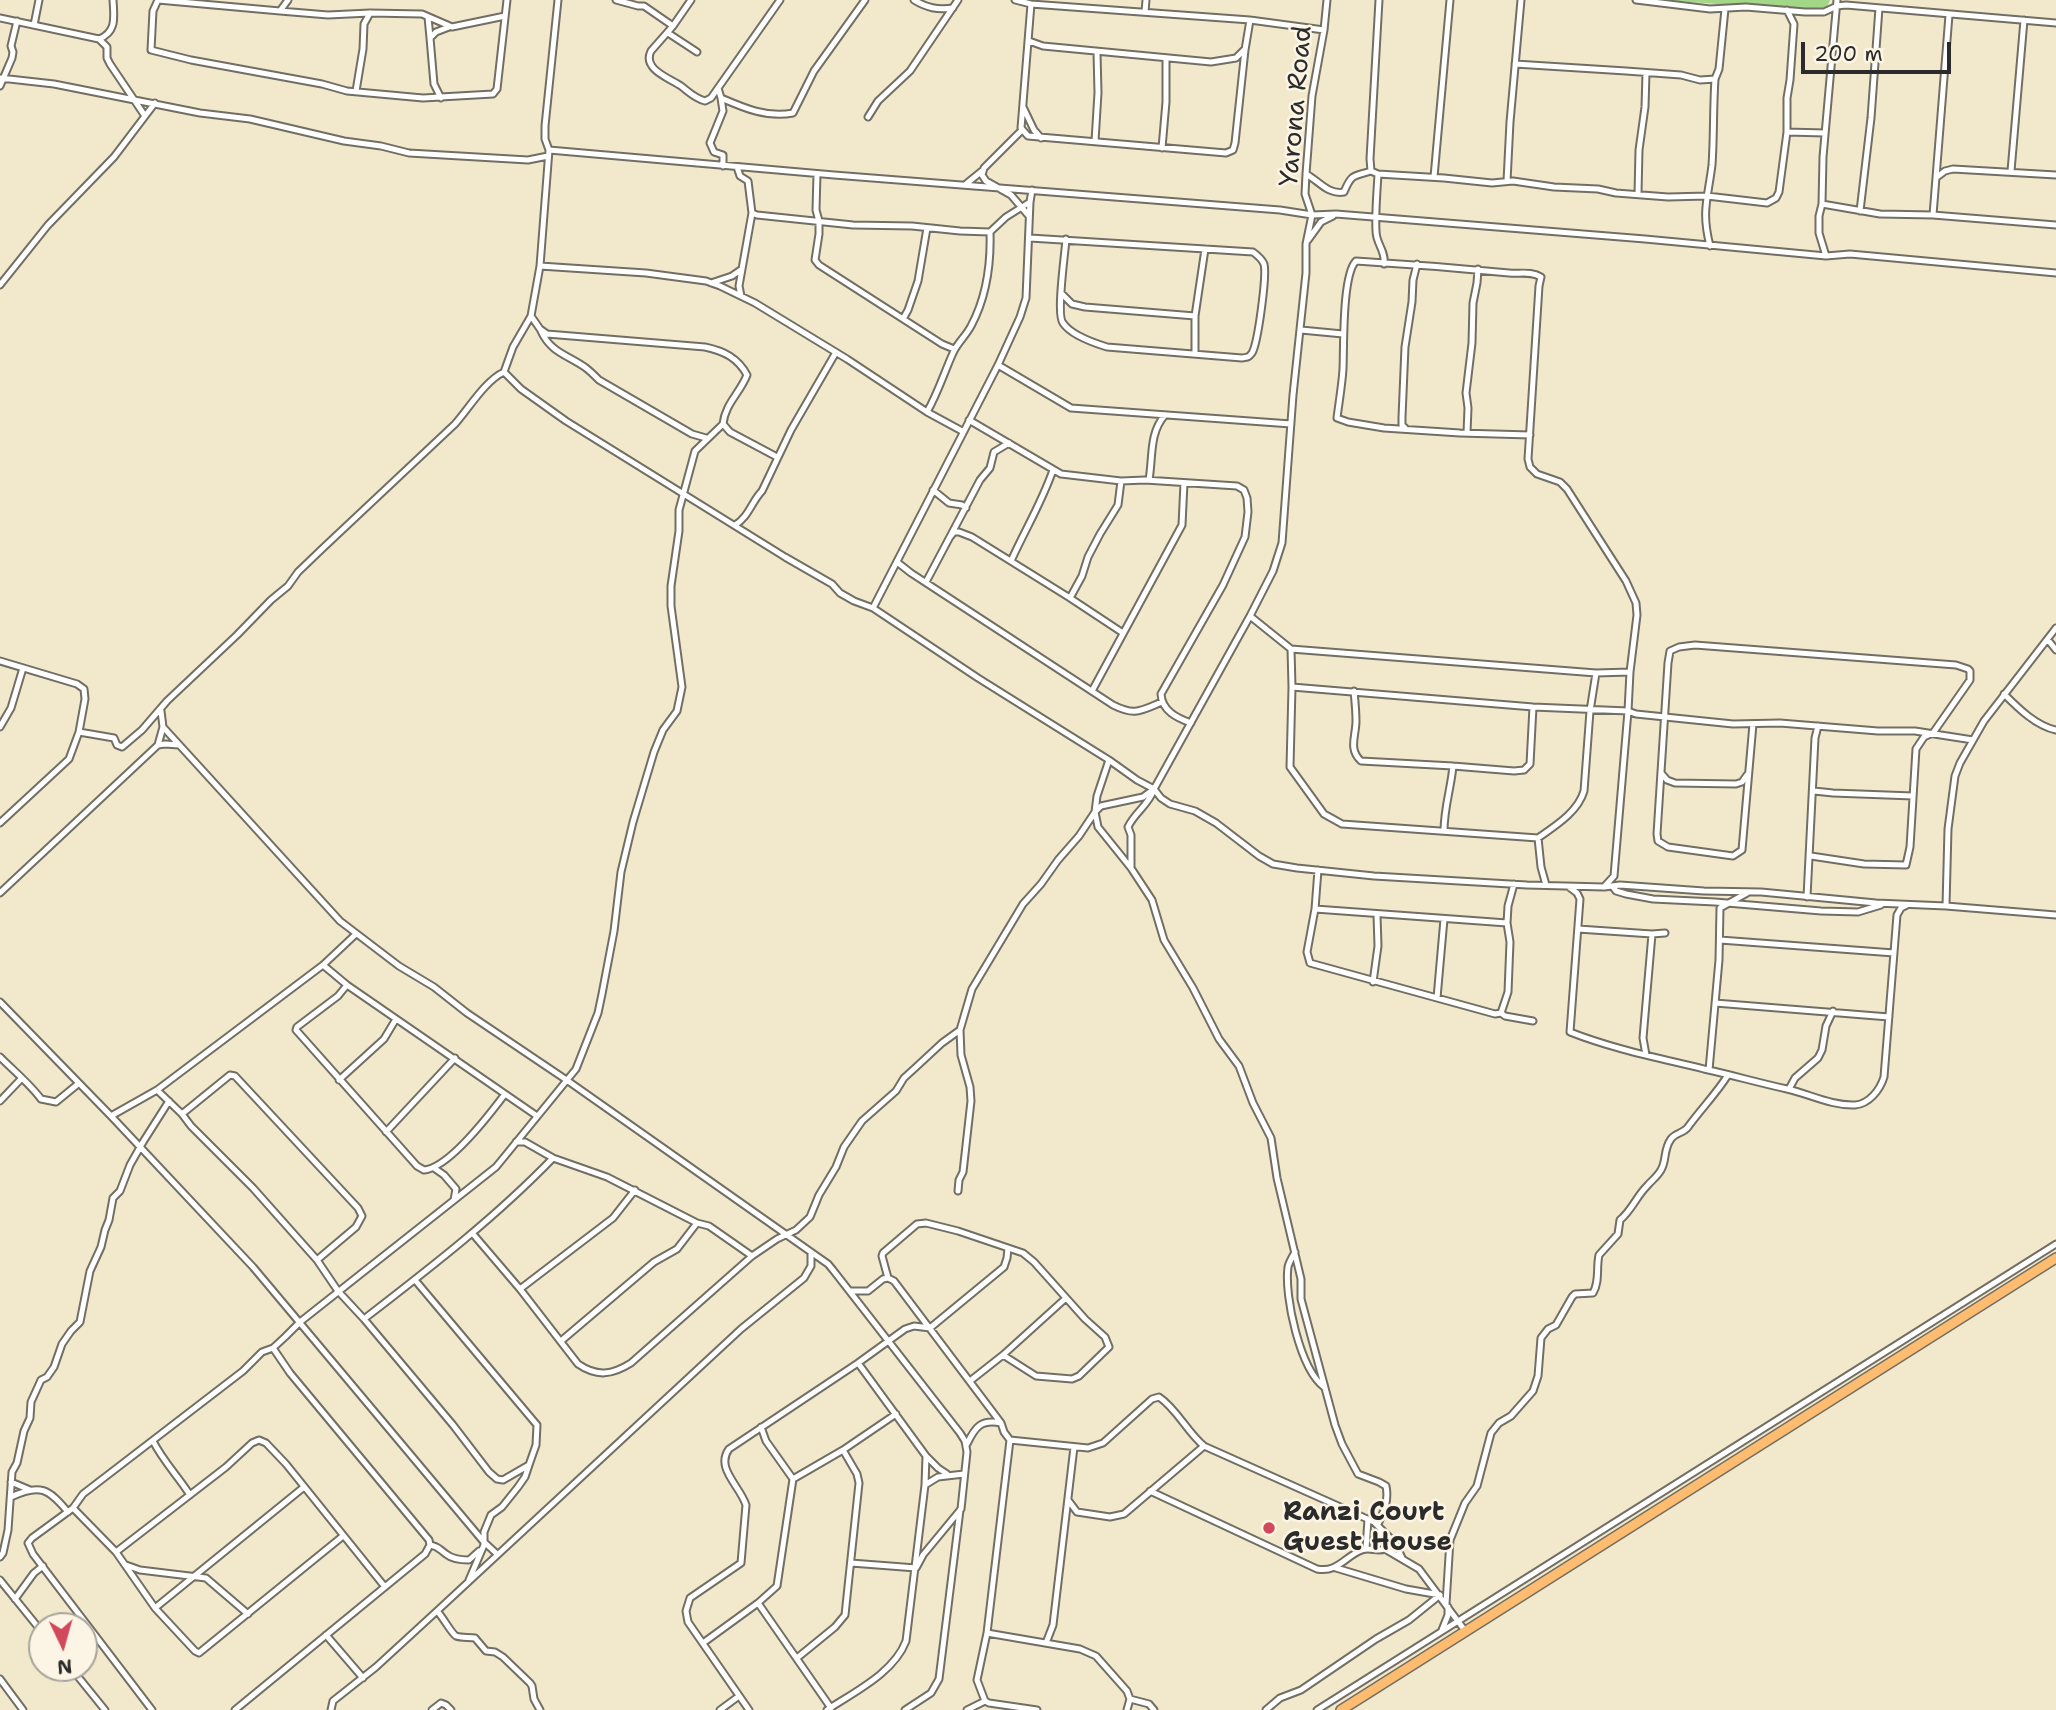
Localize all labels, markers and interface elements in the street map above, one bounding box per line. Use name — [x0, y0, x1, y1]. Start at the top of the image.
street label: Yarona Road — [1274, 24, 1320, 188]
scale bar — [1804, 28, 1954, 72]
text: 200 m — [1814, 40, 1883, 68]
place label: Ranzi Court Guest House — [1283, 1497, 1452, 1558]
marker: Ranzi Court Guest House — [1261, 1520, 1277, 1536]
north arrow — [28, 1612, 98, 1682]
text: N — [56, 1653, 73, 1680]

